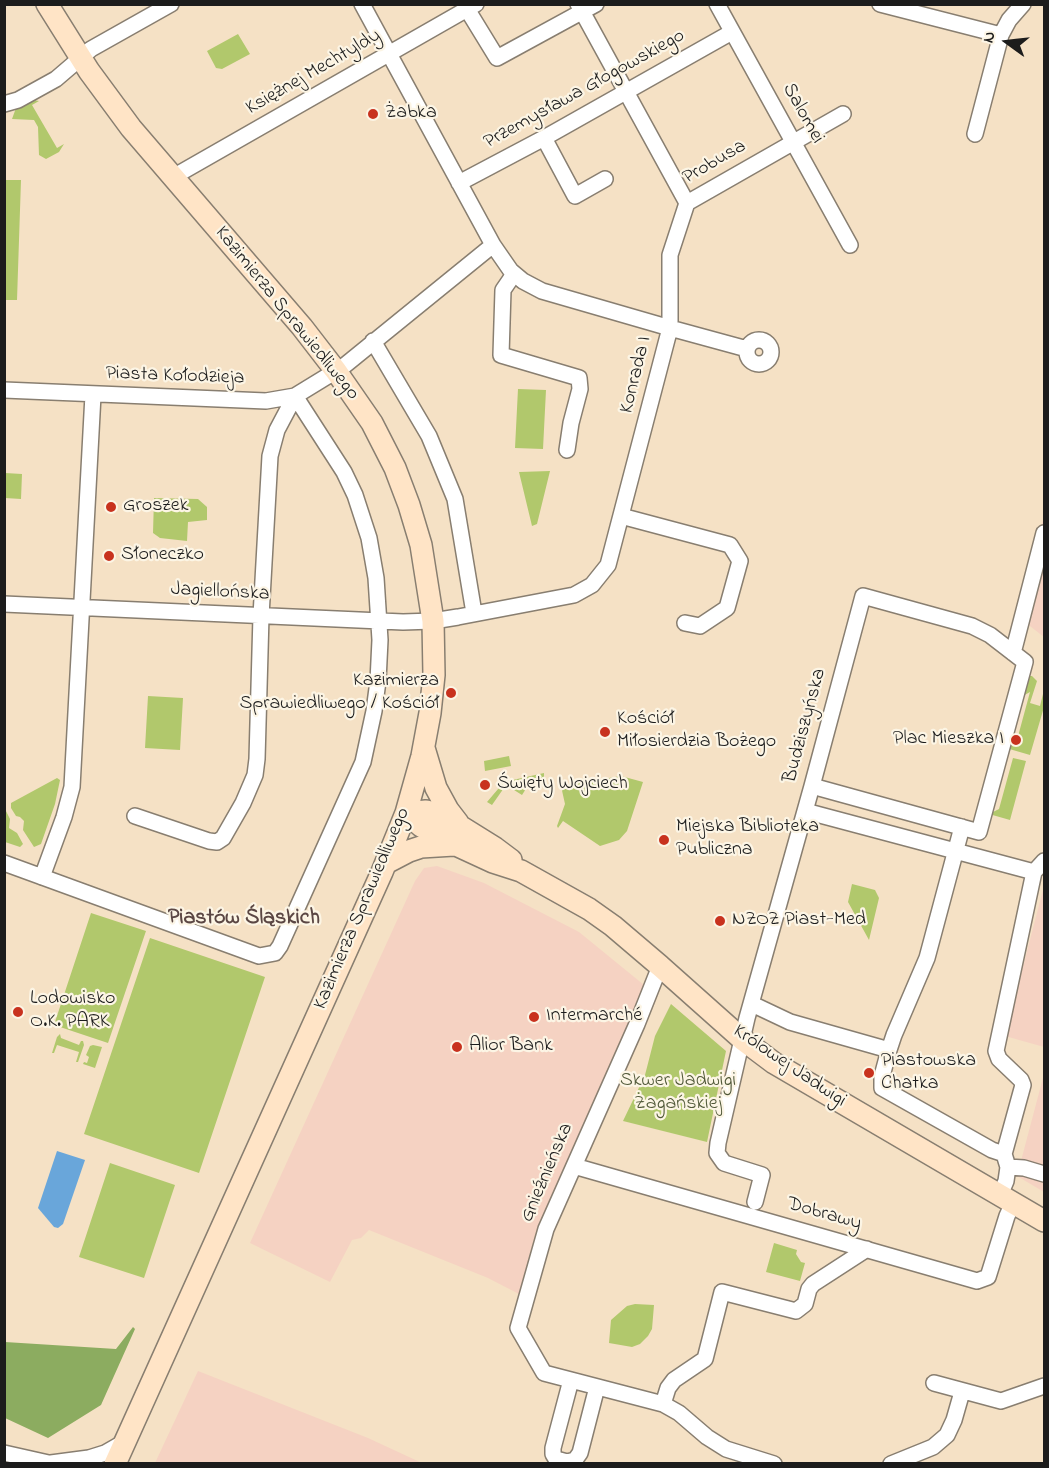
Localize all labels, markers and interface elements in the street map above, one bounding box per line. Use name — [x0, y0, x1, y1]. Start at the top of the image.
north arrow — [977, 12, 1037, 72]
street label: Księżnej Mechtyldy — [242, 25, 386, 121]
street label: Przemysława Głogowskiego — [480, 25, 690, 155]
text: N — [977, 29, 1003, 46]
street label: Salomei — [776, 80, 828, 148]
place label: Żabka — [385, 102, 437, 126]
marker: Żabka — [366, 107, 380, 121]
street label: Probusa — [679, 135, 751, 191]
street label: Kazimierza Sprawiedliwego — [208, 222, 364, 406]
street label: Konrada I — [616, 334, 658, 416]
street label: Piasta Kołodzieja — [105, 363, 245, 391]
place label: Groszek — [123, 495, 188, 519]
marker: Groszek — [104, 500, 118, 514]
place label: Słoneczko — [121, 544, 204, 568]
marker: Słoneczko — [102, 549, 116, 563]
street label: Jagiellońska — [170, 578, 270, 608]
street label: Budziszyńska — [779, 666, 833, 786]
place label: Kazimierza Sprawiedliwego / Kościół — [240, 670, 439, 717]
marker: Kazimierza Sprawiedliwego / Kościół — [444, 686, 458, 700]
place label: Kościół Miłosierdzia Bożego — [617, 708, 776, 755]
marker: Kościół Miłosierdzia Bożego — [598, 725, 612, 739]
place label: Plac Mieszka I — [893, 728, 1004, 752]
marker: Plac Mieszka I — [1009, 733, 1023, 747]
place label: Święty Wojciech — [497, 773, 628, 797]
marker: Święty Wojciech — [478, 778, 492, 792]
street label: Kazimierza Sprawiedliwego — [310, 804, 416, 1014]
place label: Miejska Biblioteka Publiczna — [676, 816, 819, 863]
marker: Miejska Biblioteka Publiczna — [657, 833, 671, 847]
district label: Piastów Śląskich — [168, 906, 320, 932]
place label: NZOZ Piast-Med — [732, 909, 866, 933]
marker: NZOZ Piast-Med — [713, 914, 727, 928]
place label: Lodowisko O.K. PARK — [30, 988, 115, 1035]
marker: Lodowisko O.K. PARK — [11, 1005, 25, 1019]
place label: Intermarché — [546, 1005, 642, 1029]
marker: Intermarché — [527, 1010, 541, 1024]
street label: Królowej Jadwigi — [728, 1020, 850, 1114]
place label: Alior Bank — [469, 1035, 553, 1059]
marker: Alior Bank — [450, 1040, 464, 1054]
place label: Piastowska Chatka — [881, 1050, 976, 1097]
marker: Piastowska Chatka — [862, 1066, 876, 1080]
park label: Skwer Jadwigi Żagańskiej — [620, 1070, 736, 1117]
street label: Gnieźnieńska — [516, 1120, 580, 1226]
street label: Dobrawy — [784, 1193, 864, 1237]

